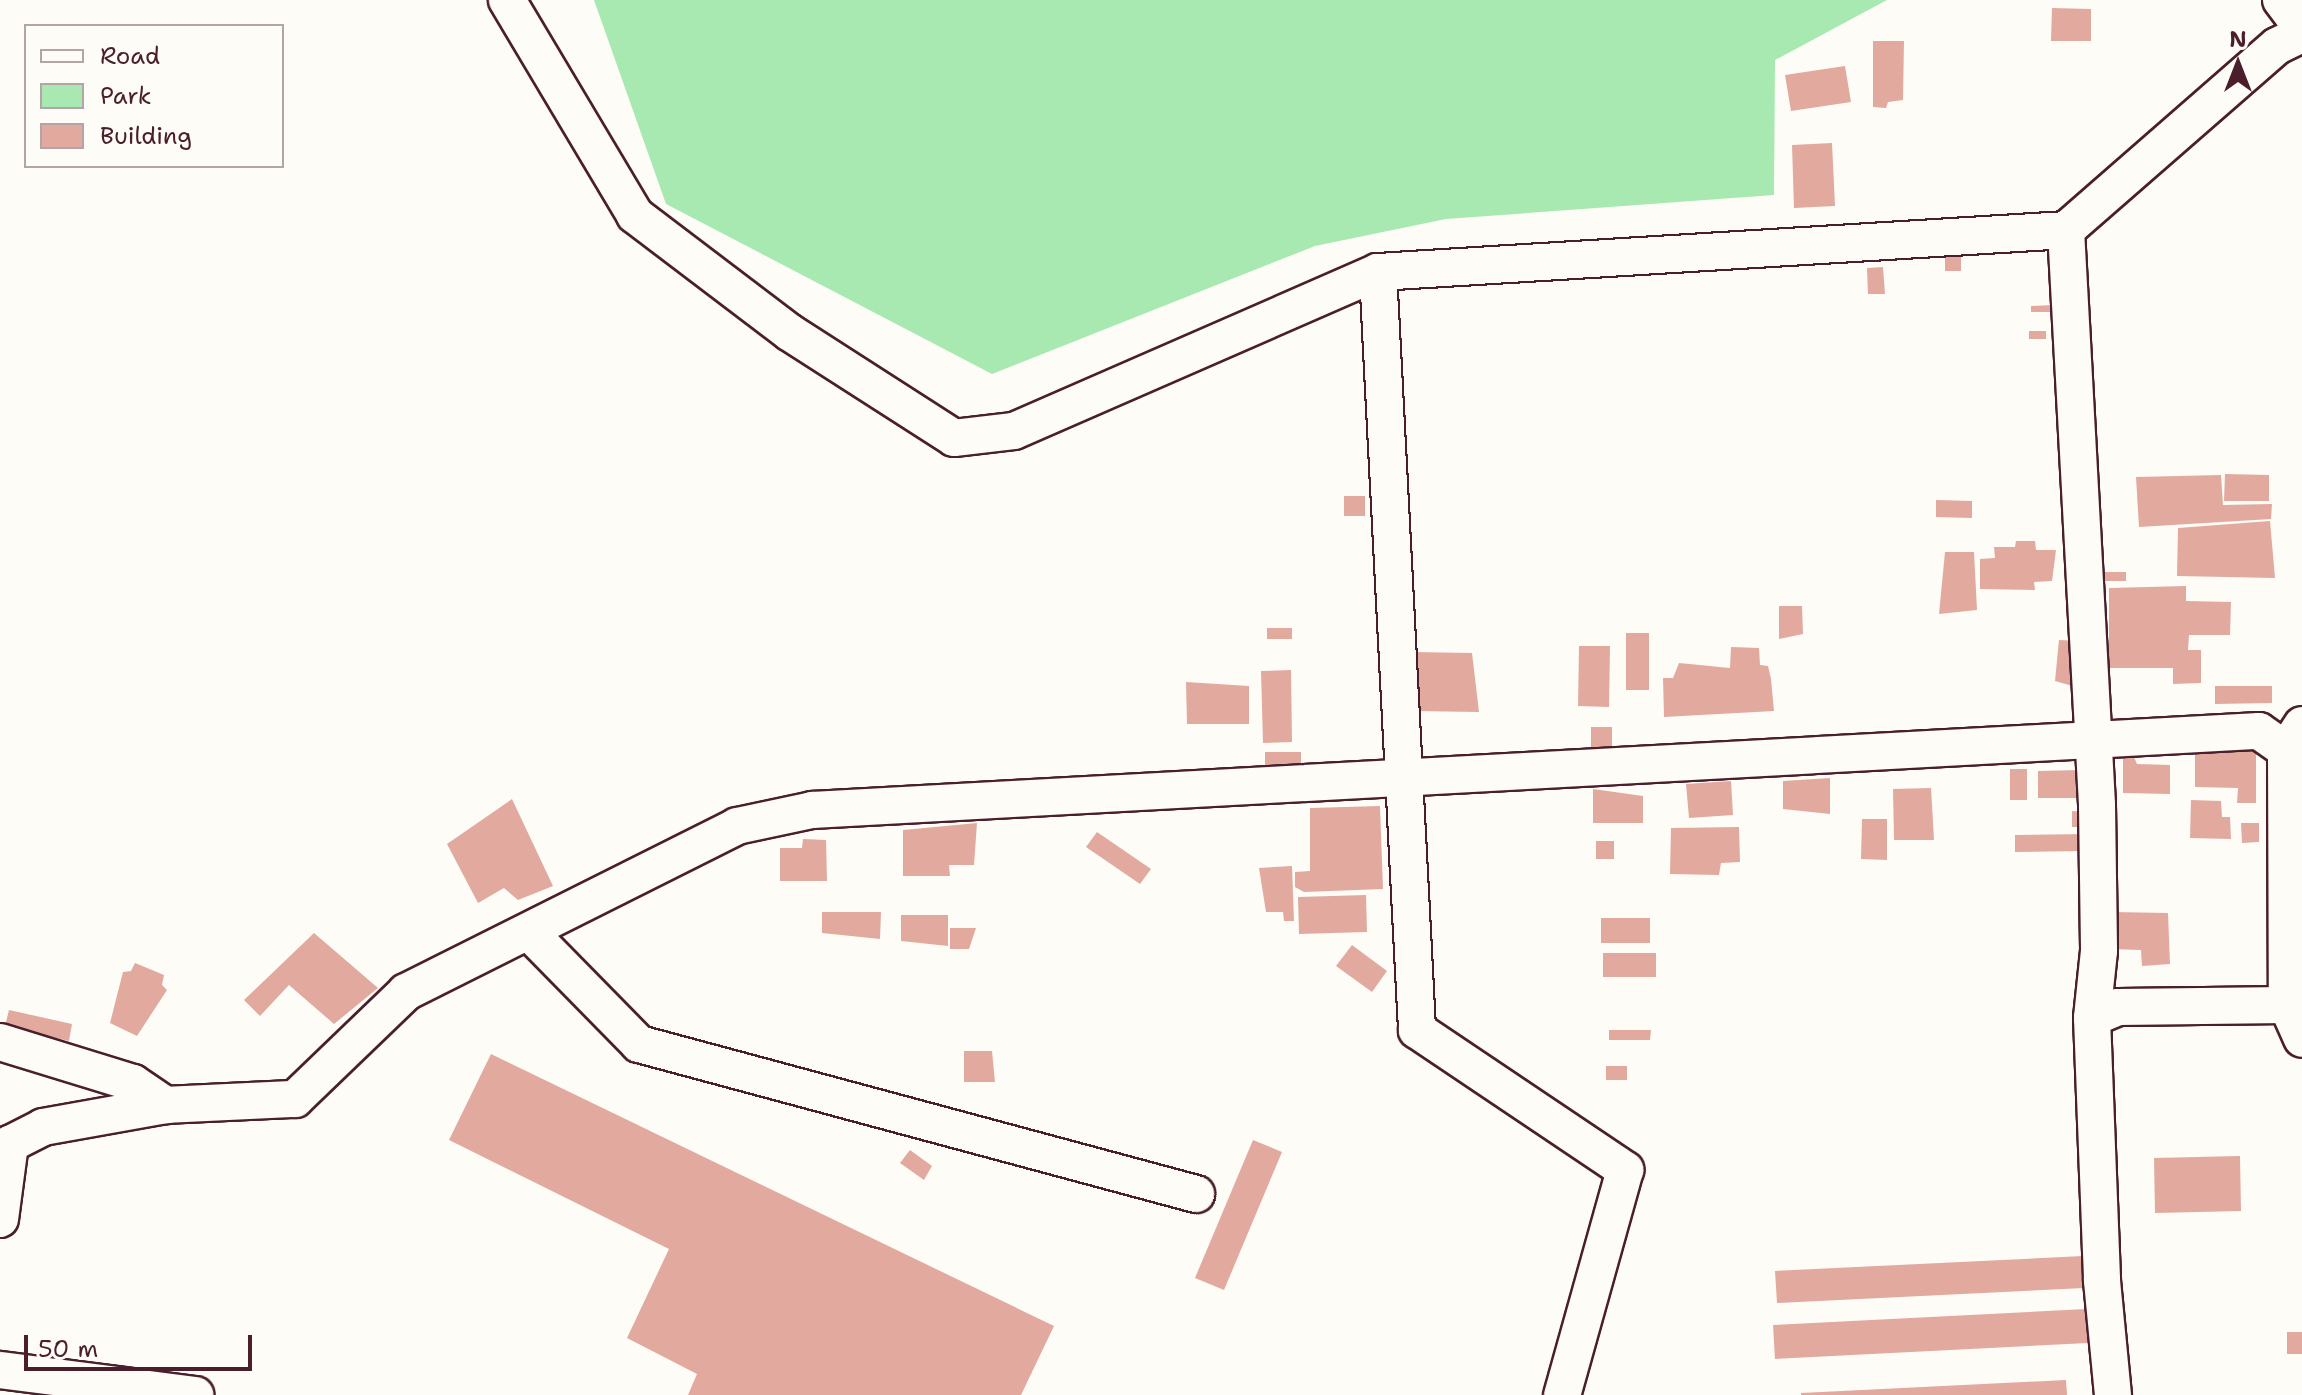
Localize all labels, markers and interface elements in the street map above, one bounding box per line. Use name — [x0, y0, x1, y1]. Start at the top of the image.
legend — [24, 24, 284, 168]
north arrow — [2198, 24, 2278, 104]
text: N — [2229, 25, 2247, 54]
text: Road — [100, 40, 160, 72]
text: Park — [100, 80, 152, 112]
text: Building — [100, 120, 192, 152]
scale bar — [28, 1319, 256, 1369]
text: 50 m — [38, 1333, 98, 1365]

